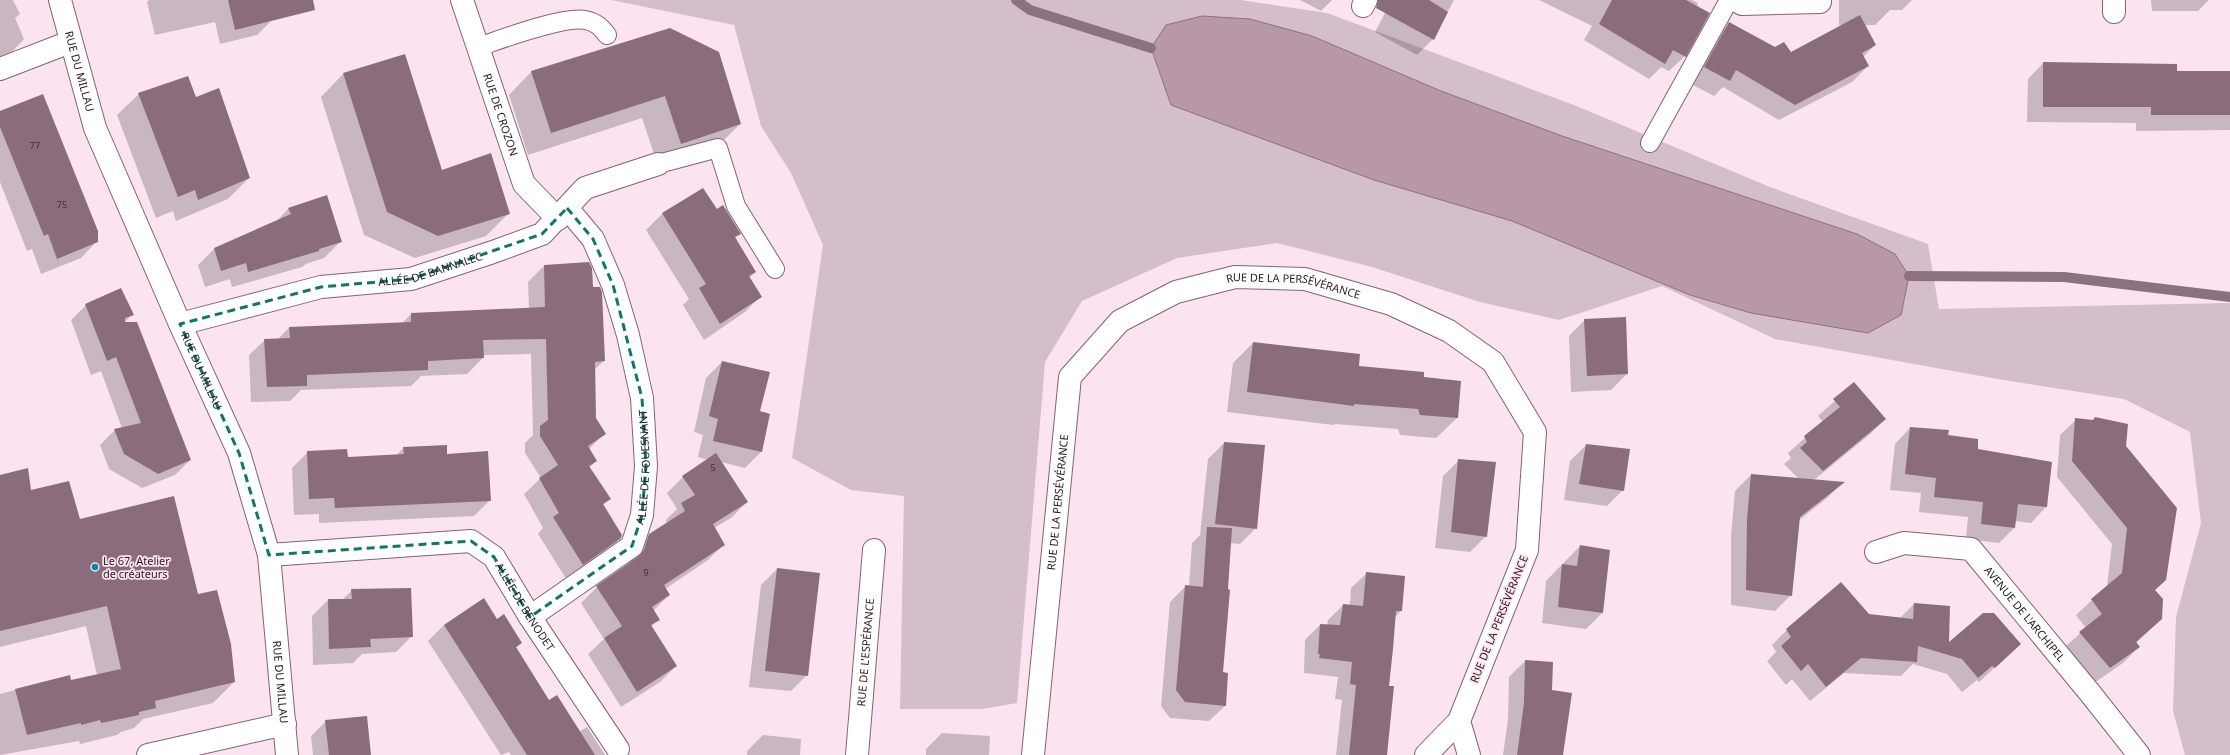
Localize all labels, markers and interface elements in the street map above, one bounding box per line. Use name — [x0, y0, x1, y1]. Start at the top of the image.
street label: RUE DU MILLAU — [62, 29, 98, 113]
street label: RUE DE CROZON — [480, 71, 522, 158]
house number: 77 — [30, 139, 40, 152]
house number: 75 — [57, 198, 67, 211]
street label: ALLÉE DE BANNALEC — [378, 248, 484, 289]
street label: RUE DE LA PERSÉVÉRANCE — [1224, 269, 1362, 302]
street label: RUE DU MILLAU — [178, 330, 226, 412]
street label: ALLÉE DE FOUESNANT — [631, 409, 653, 526]
street label: RUE DE LA PERSÉVÉRANCE — [1043, 434, 1071, 571]
house number: 5 — [710, 461, 716, 474]
place label: Le 67, Atelier de créateurs — [103, 553, 170, 581]
street label: RUE DE LA PERSÉVÉRANCE — [1466, 553, 1531, 685]
street label: ALLÉE DE BÉNODET — [492, 560, 558, 653]
marker: Le 67, Atelier de créateurs — [90, 562, 100, 572]
street label: AVENUE DE L'ARCHIPEL — [1981, 563, 2069, 665]
house number: 9 — [643, 566, 649, 579]
street label: RUE DE L'ESPÉRANCE — [853, 598, 877, 707]
street label: RUE DU MILLAU — [270, 640, 292, 724]

